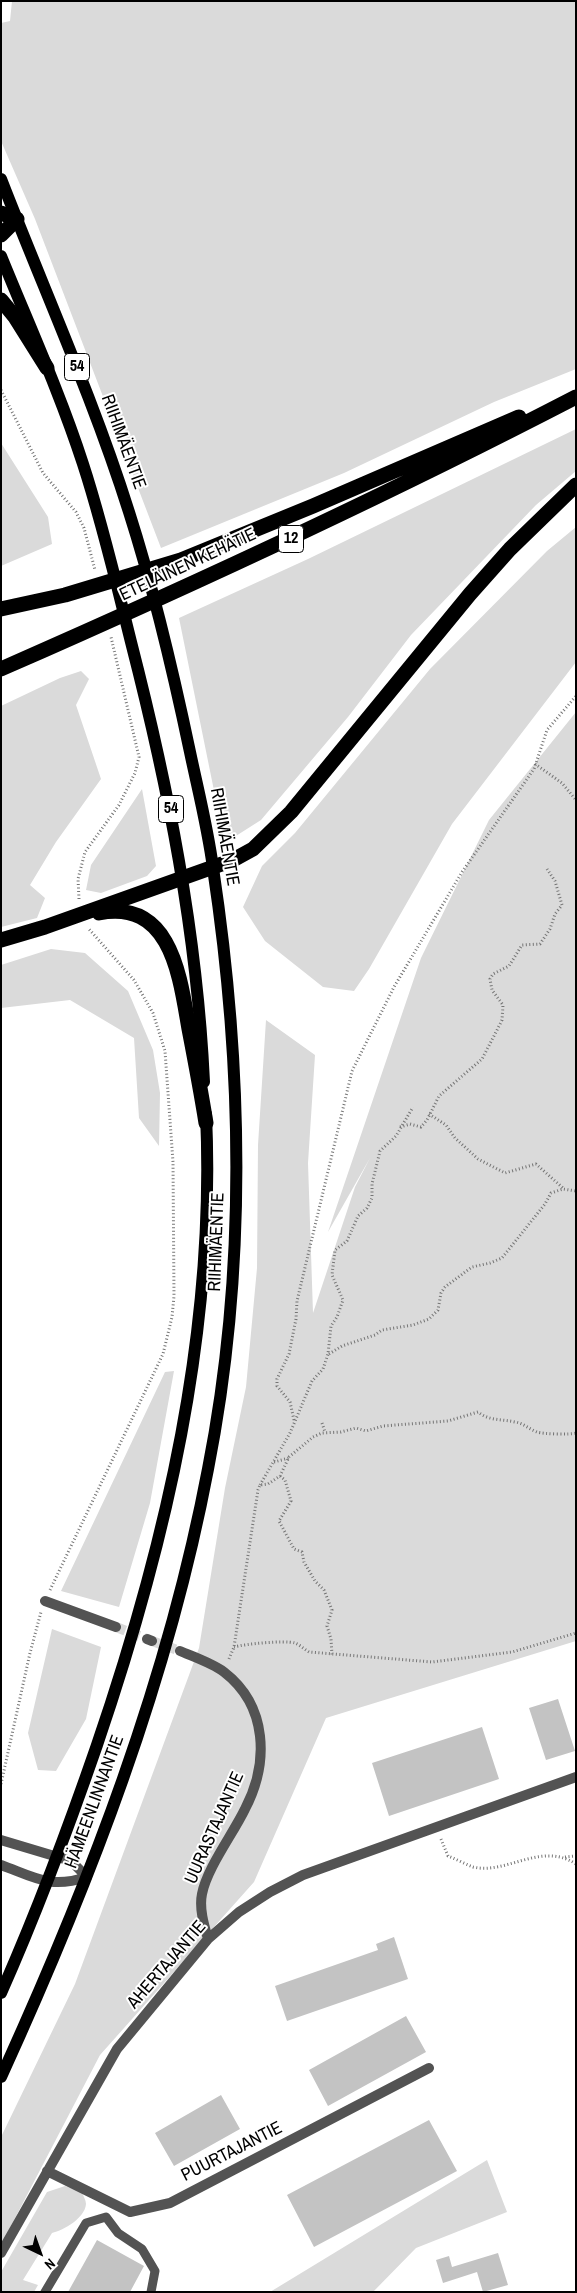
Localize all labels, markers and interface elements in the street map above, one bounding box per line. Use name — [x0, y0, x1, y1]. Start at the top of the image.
road number: 54 — [64, 354, 90, 381]
street label: RIIHIMÄENTIE — [96, 392, 150, 492]
street label: ETELÄINEN KEHÄTIE — [116, 524, 260, 606]
road number: 12 — [278, 526, 304, 552]
street label: RIIHIMÄENTIE — [205, 786, 243, 888]
road number: 54 — [158, 796, 184, 822]
street label: RIIHIMÄENTIE — [204, 1192, 230, 1292]
street label: HÄMEENLINNANTIE — [61, 1732, 129, 1872]
street label: UURASTAJANTIE — [181, 1769, 249, 1887]
street label: AHERTAJANTIE — [123, 1917, 211, 2013]
street label: PUURTAJANTIE — [178, 2117, 286, 2187]
north arrow — [15, 2228, 65, 2278]
text: N — [41, 2255, 59, 2274]

